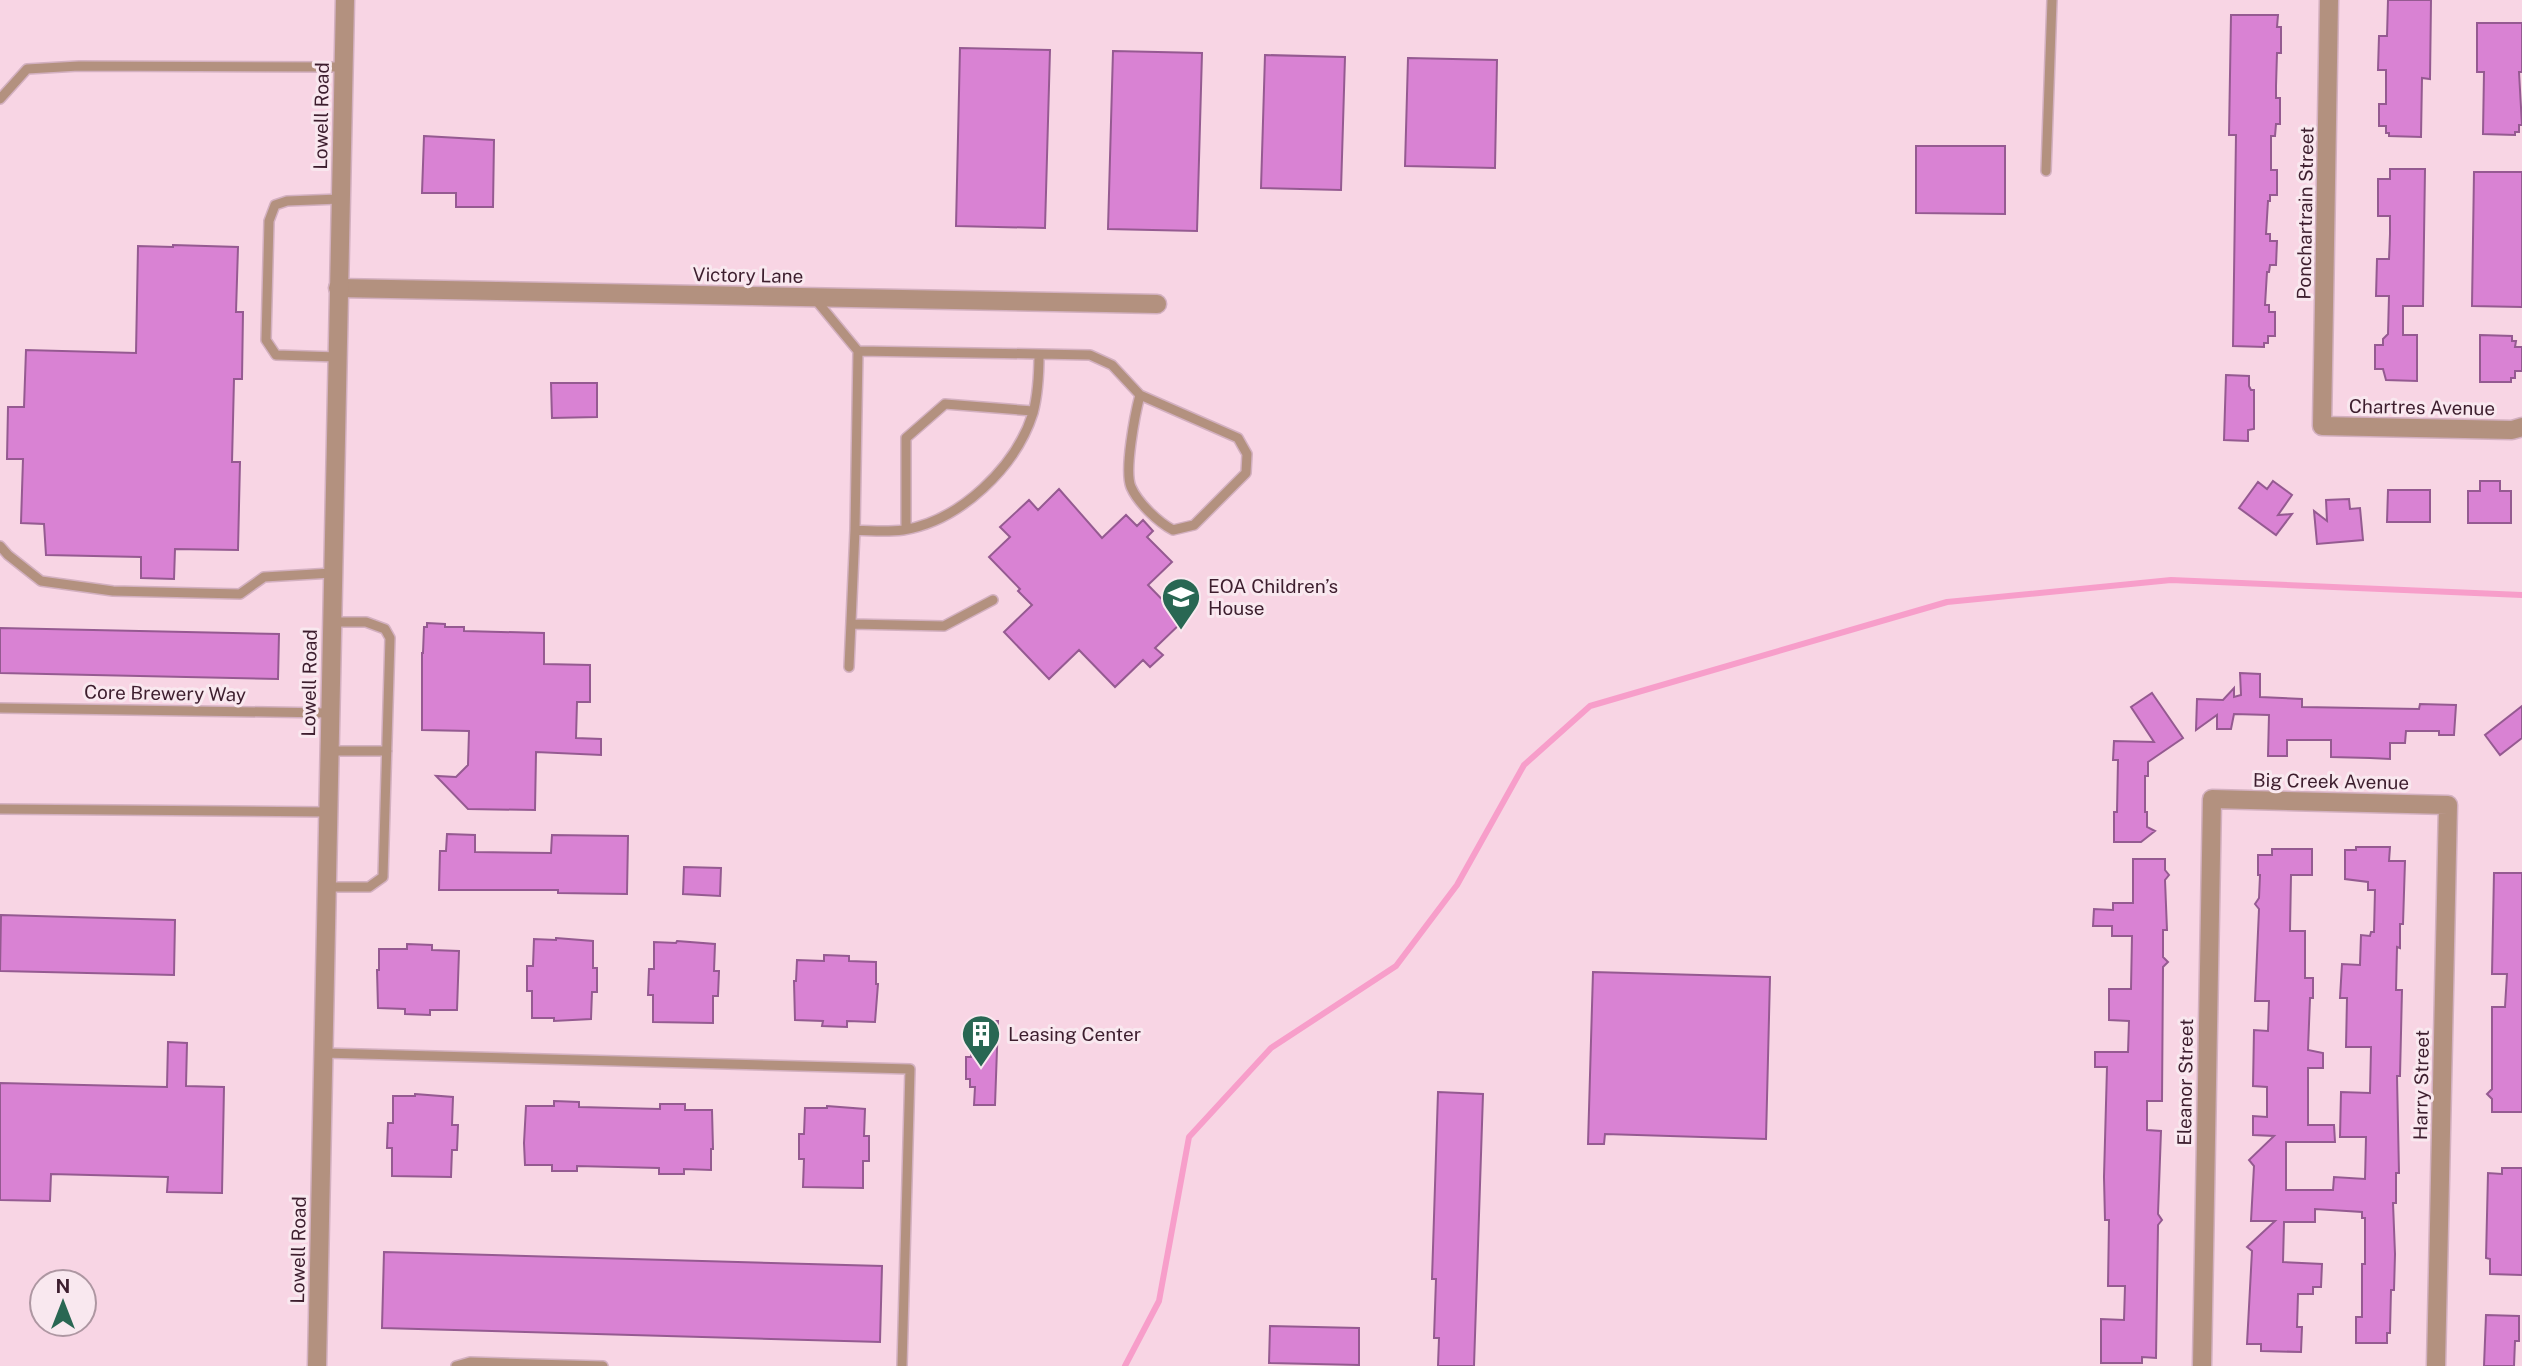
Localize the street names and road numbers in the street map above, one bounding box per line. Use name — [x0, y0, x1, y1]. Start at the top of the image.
street label: Lowell Road — [309, 62, 333, 170]
street label: Ponchartrain Street — [2292, 126, 2318, 300]
street label: Victory Lane — [693, 263, 803, 287]
street label: Chartres Avenue — [2349, 395, 2495, 419]
street label: Lowell Road — [297, 629, 321, 737]
street label: Core Brewery Way — [84, 681, 246, 705]
street label: Big Creek Avenue — [2253, 769, 2409, 793]
street label: Eleanor Street — [2173, 1018, 2197, 1146]
street label: Harry Street — [2409, 1030, 2433, 1140]
street label: Lowell Road — [286, 1196, 310, 1304]

